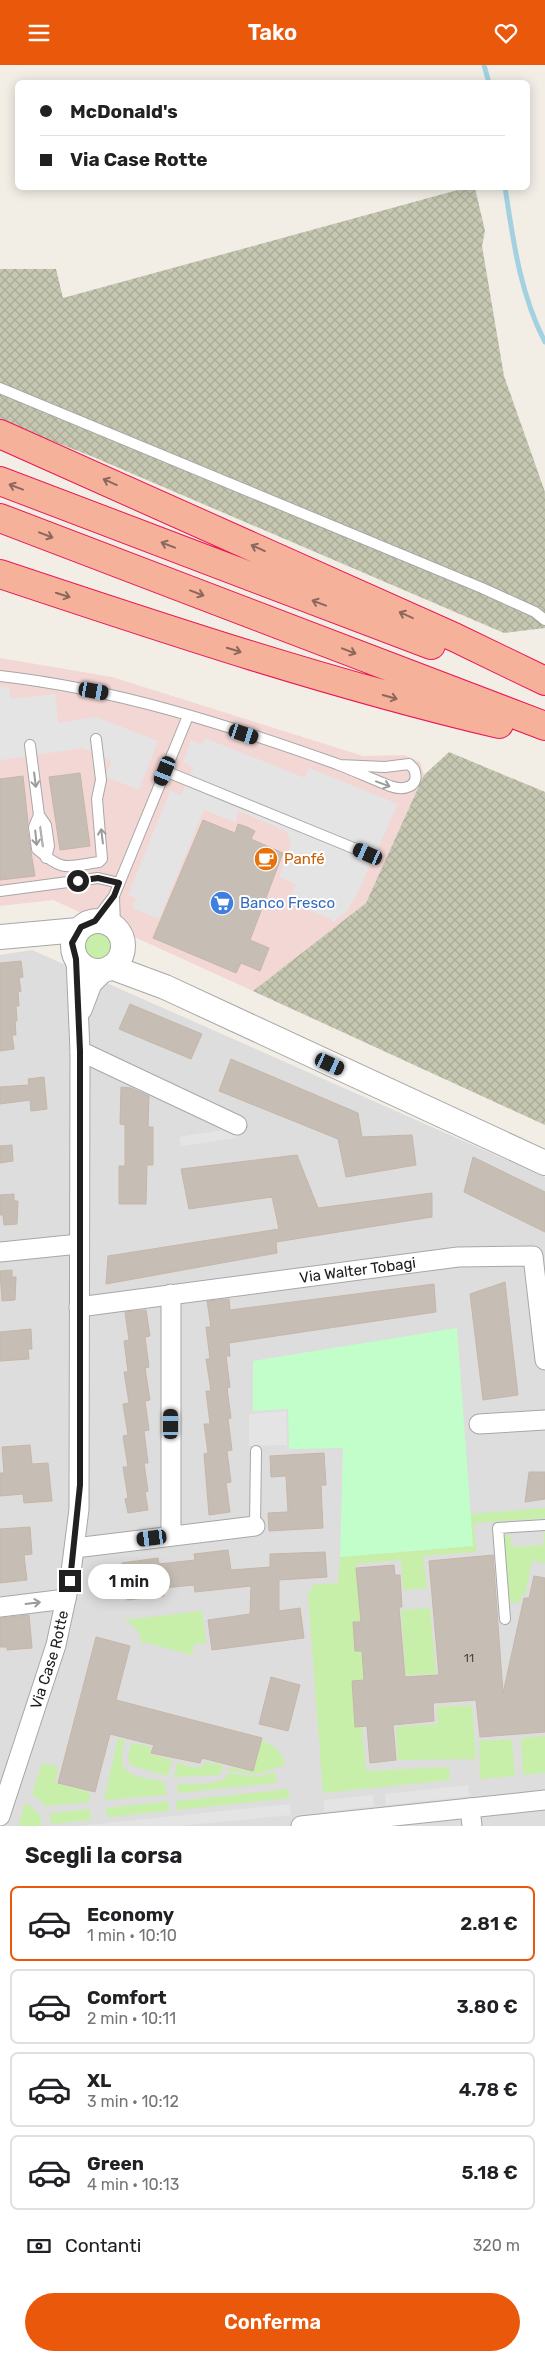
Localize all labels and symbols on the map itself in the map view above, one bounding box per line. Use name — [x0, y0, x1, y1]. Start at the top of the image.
one-way arrow — [103, 476, 118, 486]
one-way arrow — [8, 482, 24, 491]
one-way arrow — [38, 532, 53, 541]
one-way arrow — [160, 540, 176, 549]
one-way arrow — [251, 543, 266, 553]
one-way arrow — [189, 589, 205, 598]
one-way arrow — [55, 591, 70, 600]
one-way arrow — [312, 598, 328, 607]
one-way arrow — [399, 610, 414, 619]
one-way arrow — [226, 646, 242, 655]
one-way arrow — [341, 647, 356, 656]
car — [77, 681, 110, 701]
one-way arrow — [381, 692, 397, 702]
car — [227, 722, 260, 746]
car — [152, 754, 177, 788]
one-way arrow — [30, 772, 40, 788]
one-way arrow — [375, 780, 391, 789]
one-way arrow — [97, 828, 107, 844]
one-way arrow — [31, 830, 40, 846]
car — [351, 841, 384, 867]
cafe icon: Panfé — [253, 846, 279, 872]
place label: Panfé — [284, 850, 325, 868]
route start — [67, 870, 89, 892]
supermarket icon: Banco Fresco — [209, 890, 235, 916]
place label: Banco Fresco — [240, 894, 335, 912]
car — [313, 1051, 346, 1077]
street label: Via Walter Tobagi — [298, 1254, 417, 1287]
car — [163, 1409, 178, 1439]
car — [136, 1529, 167, 1547]
callout: 1 min — [88, 1563, 170, 1599]
route end — [59, 1570, 81, 1592]
one-way arrow — [25, 1598, 41, 1608]
street label: Via Case Rotte — [27, 1609, 72, 1711]
house number: 11 — [464, 1651, 474, 1665]

